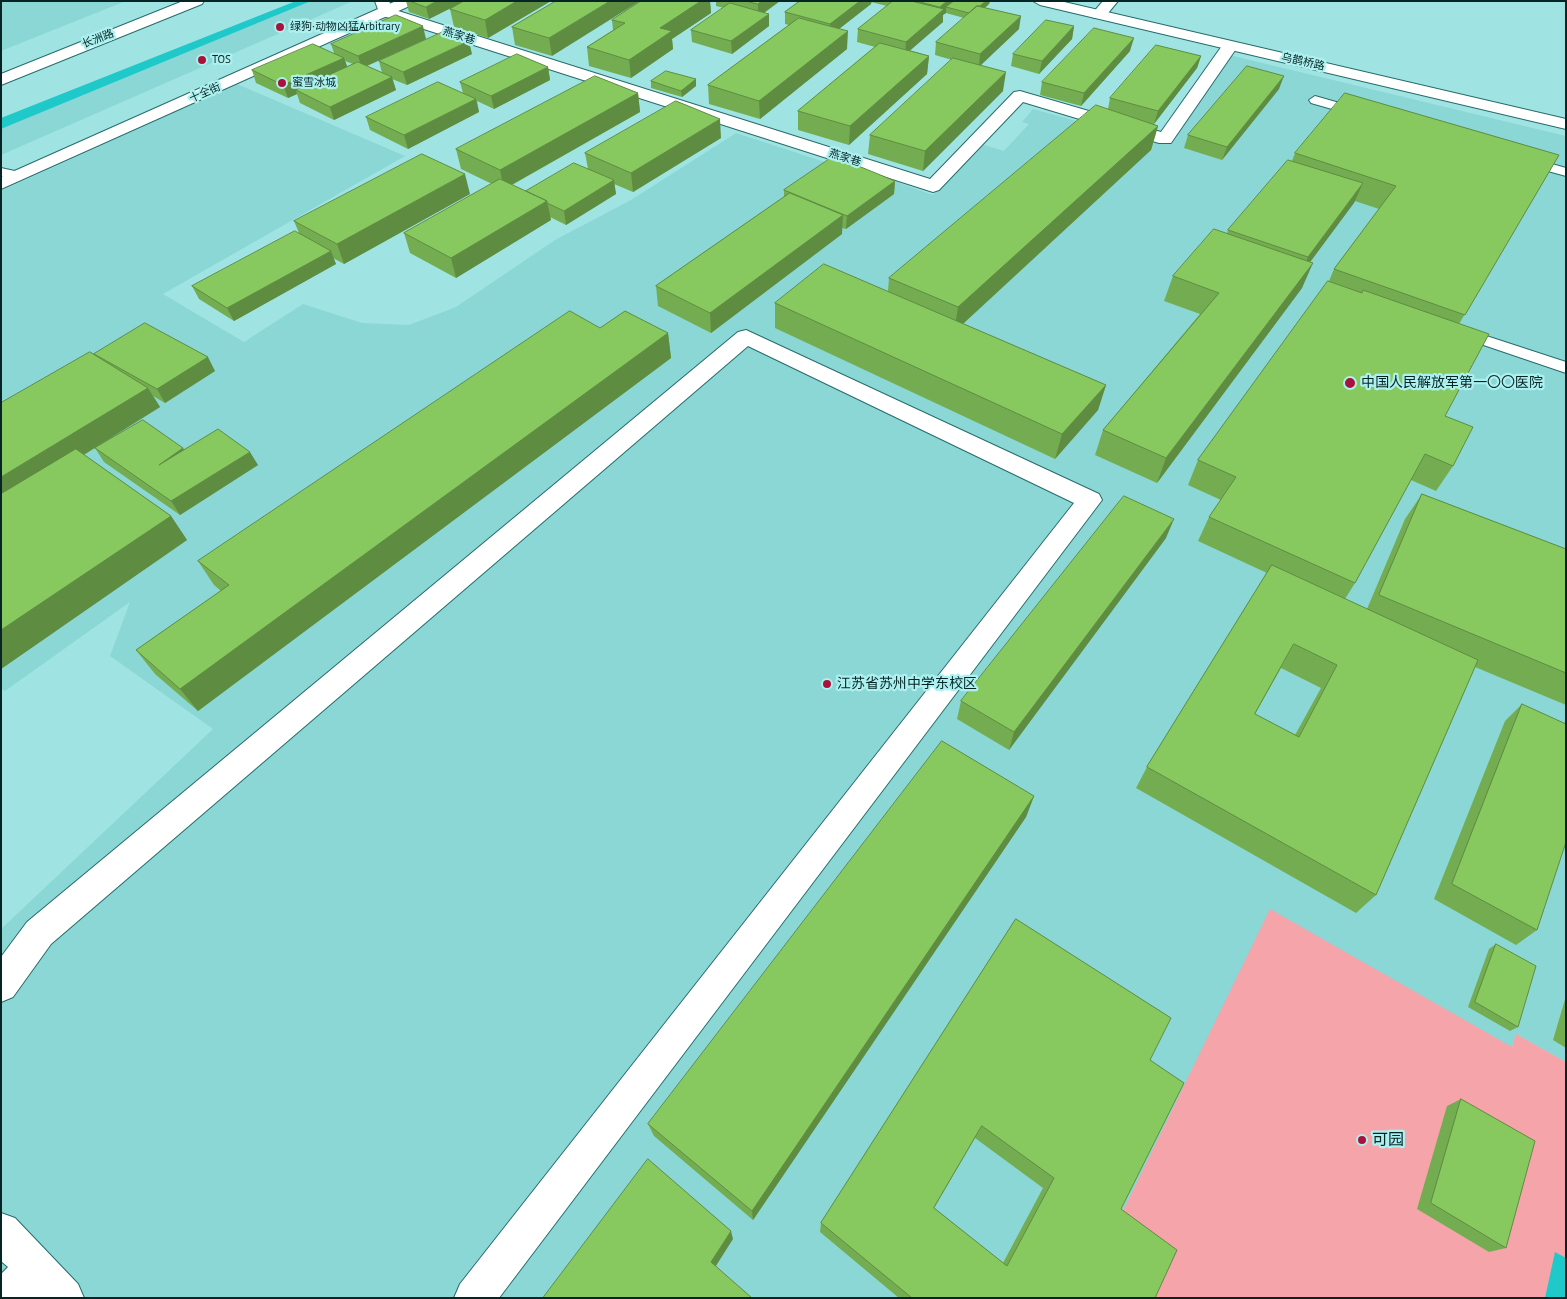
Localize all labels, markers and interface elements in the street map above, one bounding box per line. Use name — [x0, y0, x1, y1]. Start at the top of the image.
place label: 绿狗·动物凶猛Arbitrary — [290, 20, 400, 34]
marker: 绿狗·动物凶猛Arbitrary — [274, 21, 286, 33]
street label: 燕家巷 — [441, 25, 477, 47]
street label: 长洲路 — [80, 27, 116, 51]
street label: 乌鹊桥路 — [1280, 51, 1326, 73]
place label: TOS — [212, 53, 231, 67]
marker: TOS — [196, 54, 208, 66]
place label: 蜜雪冰城 — [292, 76, 336, 90]
marker: 蜜雪冰城 — [276, 77, 288, 89]
street label: 十全街 — [187, 80, 223, 106]
street label: 燕家巷 — [827, 147, 863, 169]
place label: 中国人民解放军第一〇〇医院 — [1361, 375, 1543, 391]
marker: 中国人民解放军第一〇〇医院 — [1343, 376, 1357, 390]
place label: 江苏省苏州中学东校区 — [837, 676, 977, 692]
marker: 江苏省苏州中学东校区 — [821, 678, 833, 690]
place label: 可园 — [1372, 1130, 1404, 1150]
marker: 可园 — [1356, 1134, 1368, 1146]

